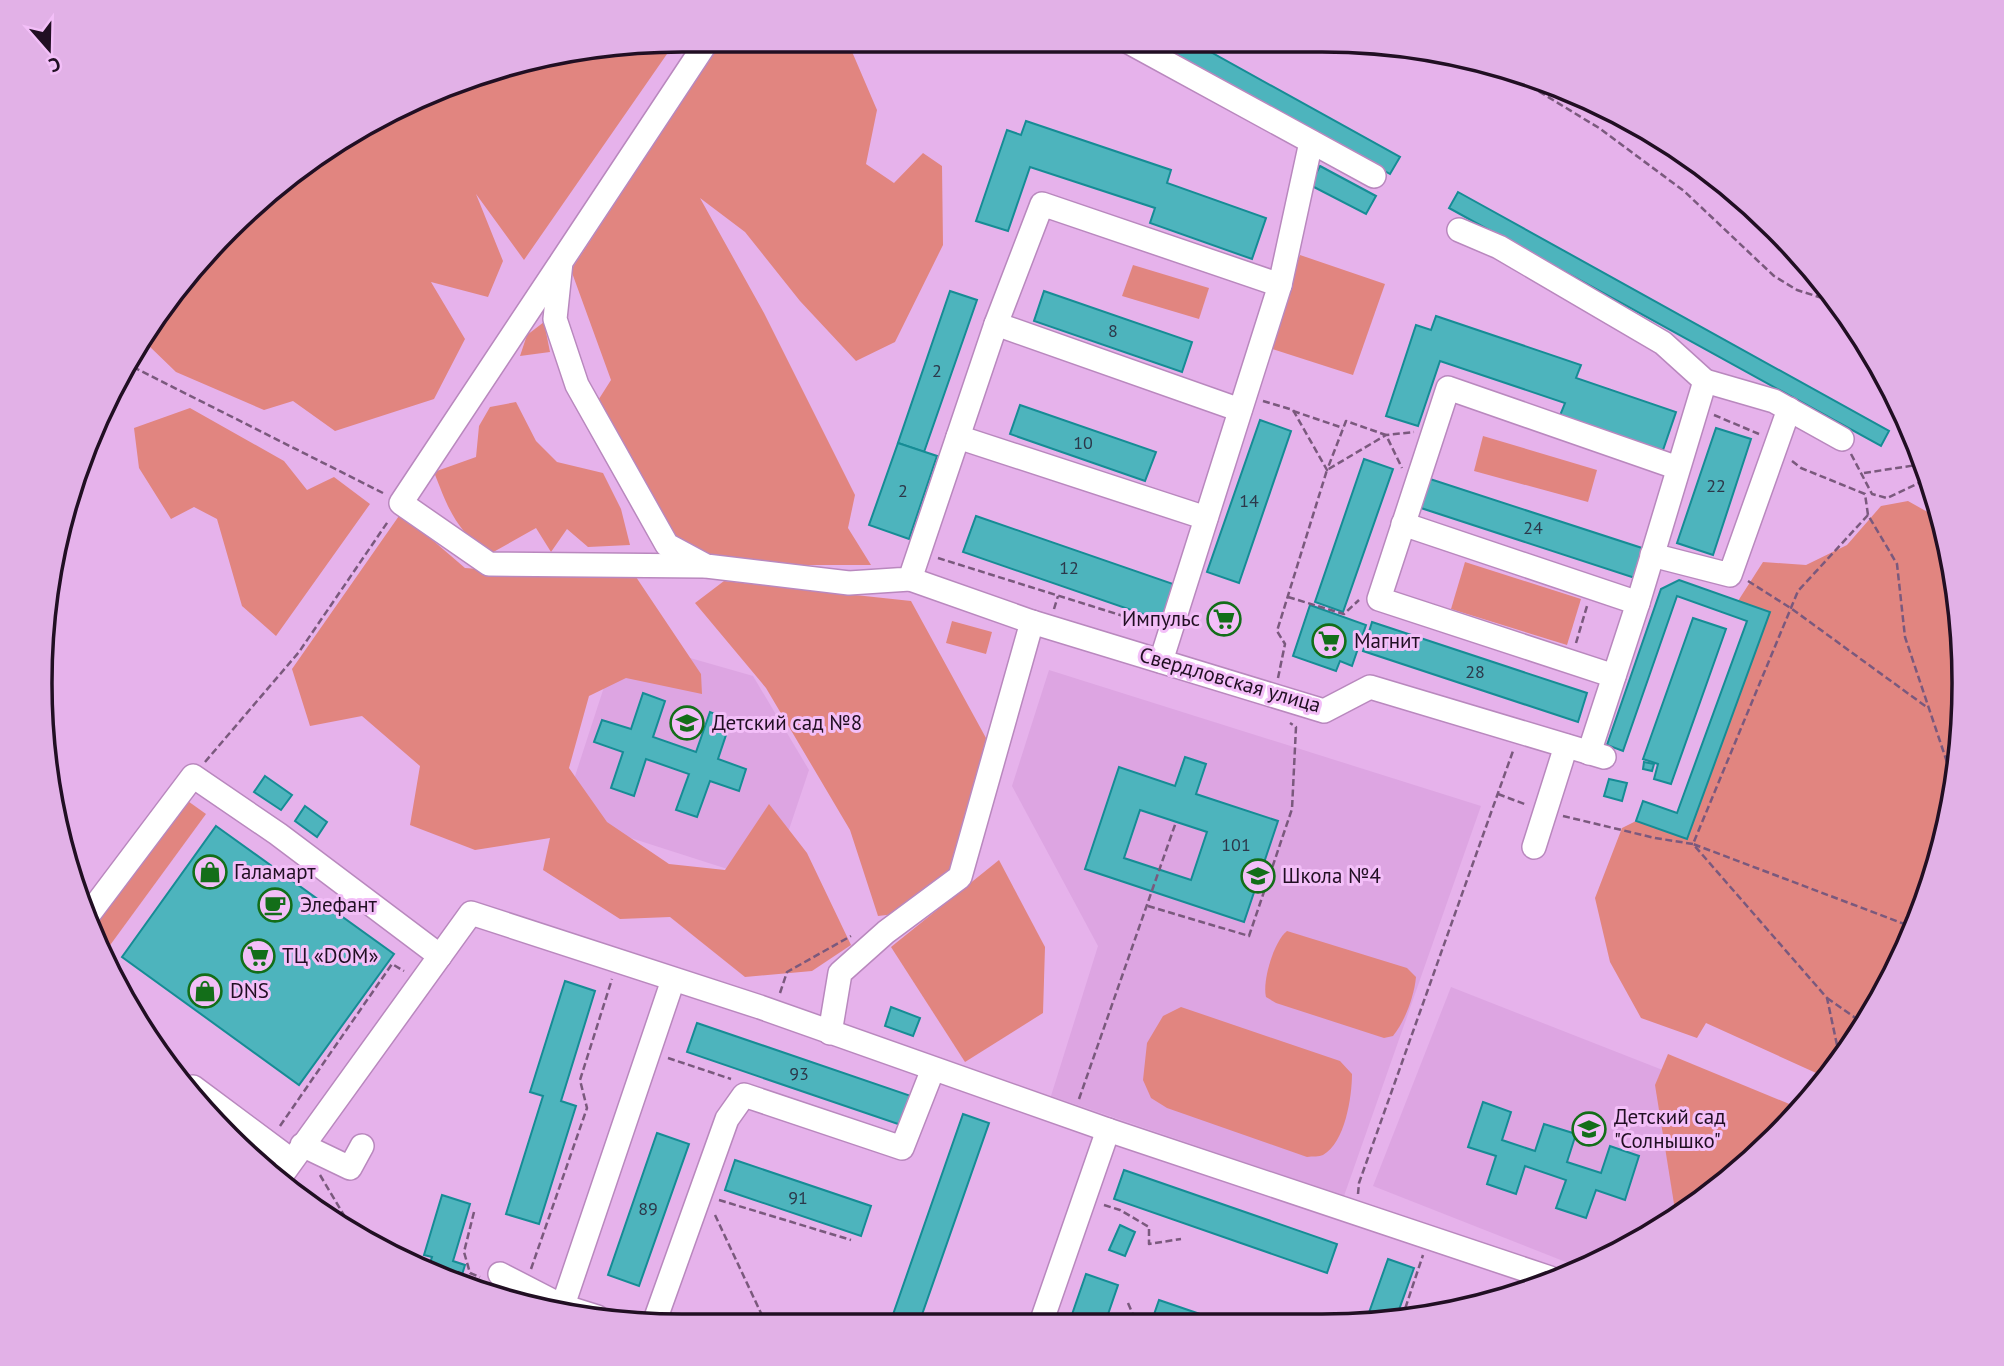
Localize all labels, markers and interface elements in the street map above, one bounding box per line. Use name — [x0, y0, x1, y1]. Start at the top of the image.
north arrow — [14, 14, 84, 84]
text: С — [45, 52, 64, 78]
house number: 8 — [1108, 319, 1118, 342]
house number: 2 — [932, 359, 942, 382]
house number: 10 — [1073, 431, 1093, 454]
house number: 22 — [1706, 474, 1726, 497]
house number: 2 — [898, 479, 908, 502]
house number: 14 — [1239, 489, 1259, 512]
house number: 24 — [1523, 516, 1543, 539]
house number: 12 — [1059, 556, 1079, 579]
supermarket icon: Импульс — [1205, 600, 1243, 638]
place label: Импульс — [1122, 605, 1200, 632]
supermarket icon: Магнит — [1310, 622, 1348, 660]
place label: Магнит — [1354, 627, 1421, 654]
street label: Свердловская улица — [1136, 641, 1324, 718]
house number: 28 — [1465, 660, 1485, 683]
school or university icon: Детский сад №8 — [668, 704, 706, 742]
place label: Детский сад №8 — [712, 709, 862, 736]
house number: 101 — [1221, 833, 1251, 856]
shop icon: Галамарт — [191, 853, 229, 891]
school or university icon: Школа №4 — [1239, 857, 1277, 895]
place label: Галамарт — [234, 858, 316, 885]
place label: Школа №4 — [1282, 862, 1381, 889]
cafe icon: Элефант — [256, 886, 294, 924]
place label: Элефант — [300, 891, 378, 918]
supermarket icon: ТЦ «DOM» — [239, 937, 277, 975]
place label: ТЦ «DOM» — [282, 942, 378, 969]
shop icon: DNS — [186, 972, 224, 1010]
place label: DNS — [230, 977, 269, 1004]
house number: 93 — [789, 1062, 809, 1085]
place label: Детский сад "Солнышко" — [1614, 1103, 1726, 1154]
school or university icon: Детский сад "Солнышко" — [1570, 1110, 1608, 1148]
house number: 91 — [788, 1186, 808, 1209]
house number: 89 — [638, 1197, 658, 1220]

